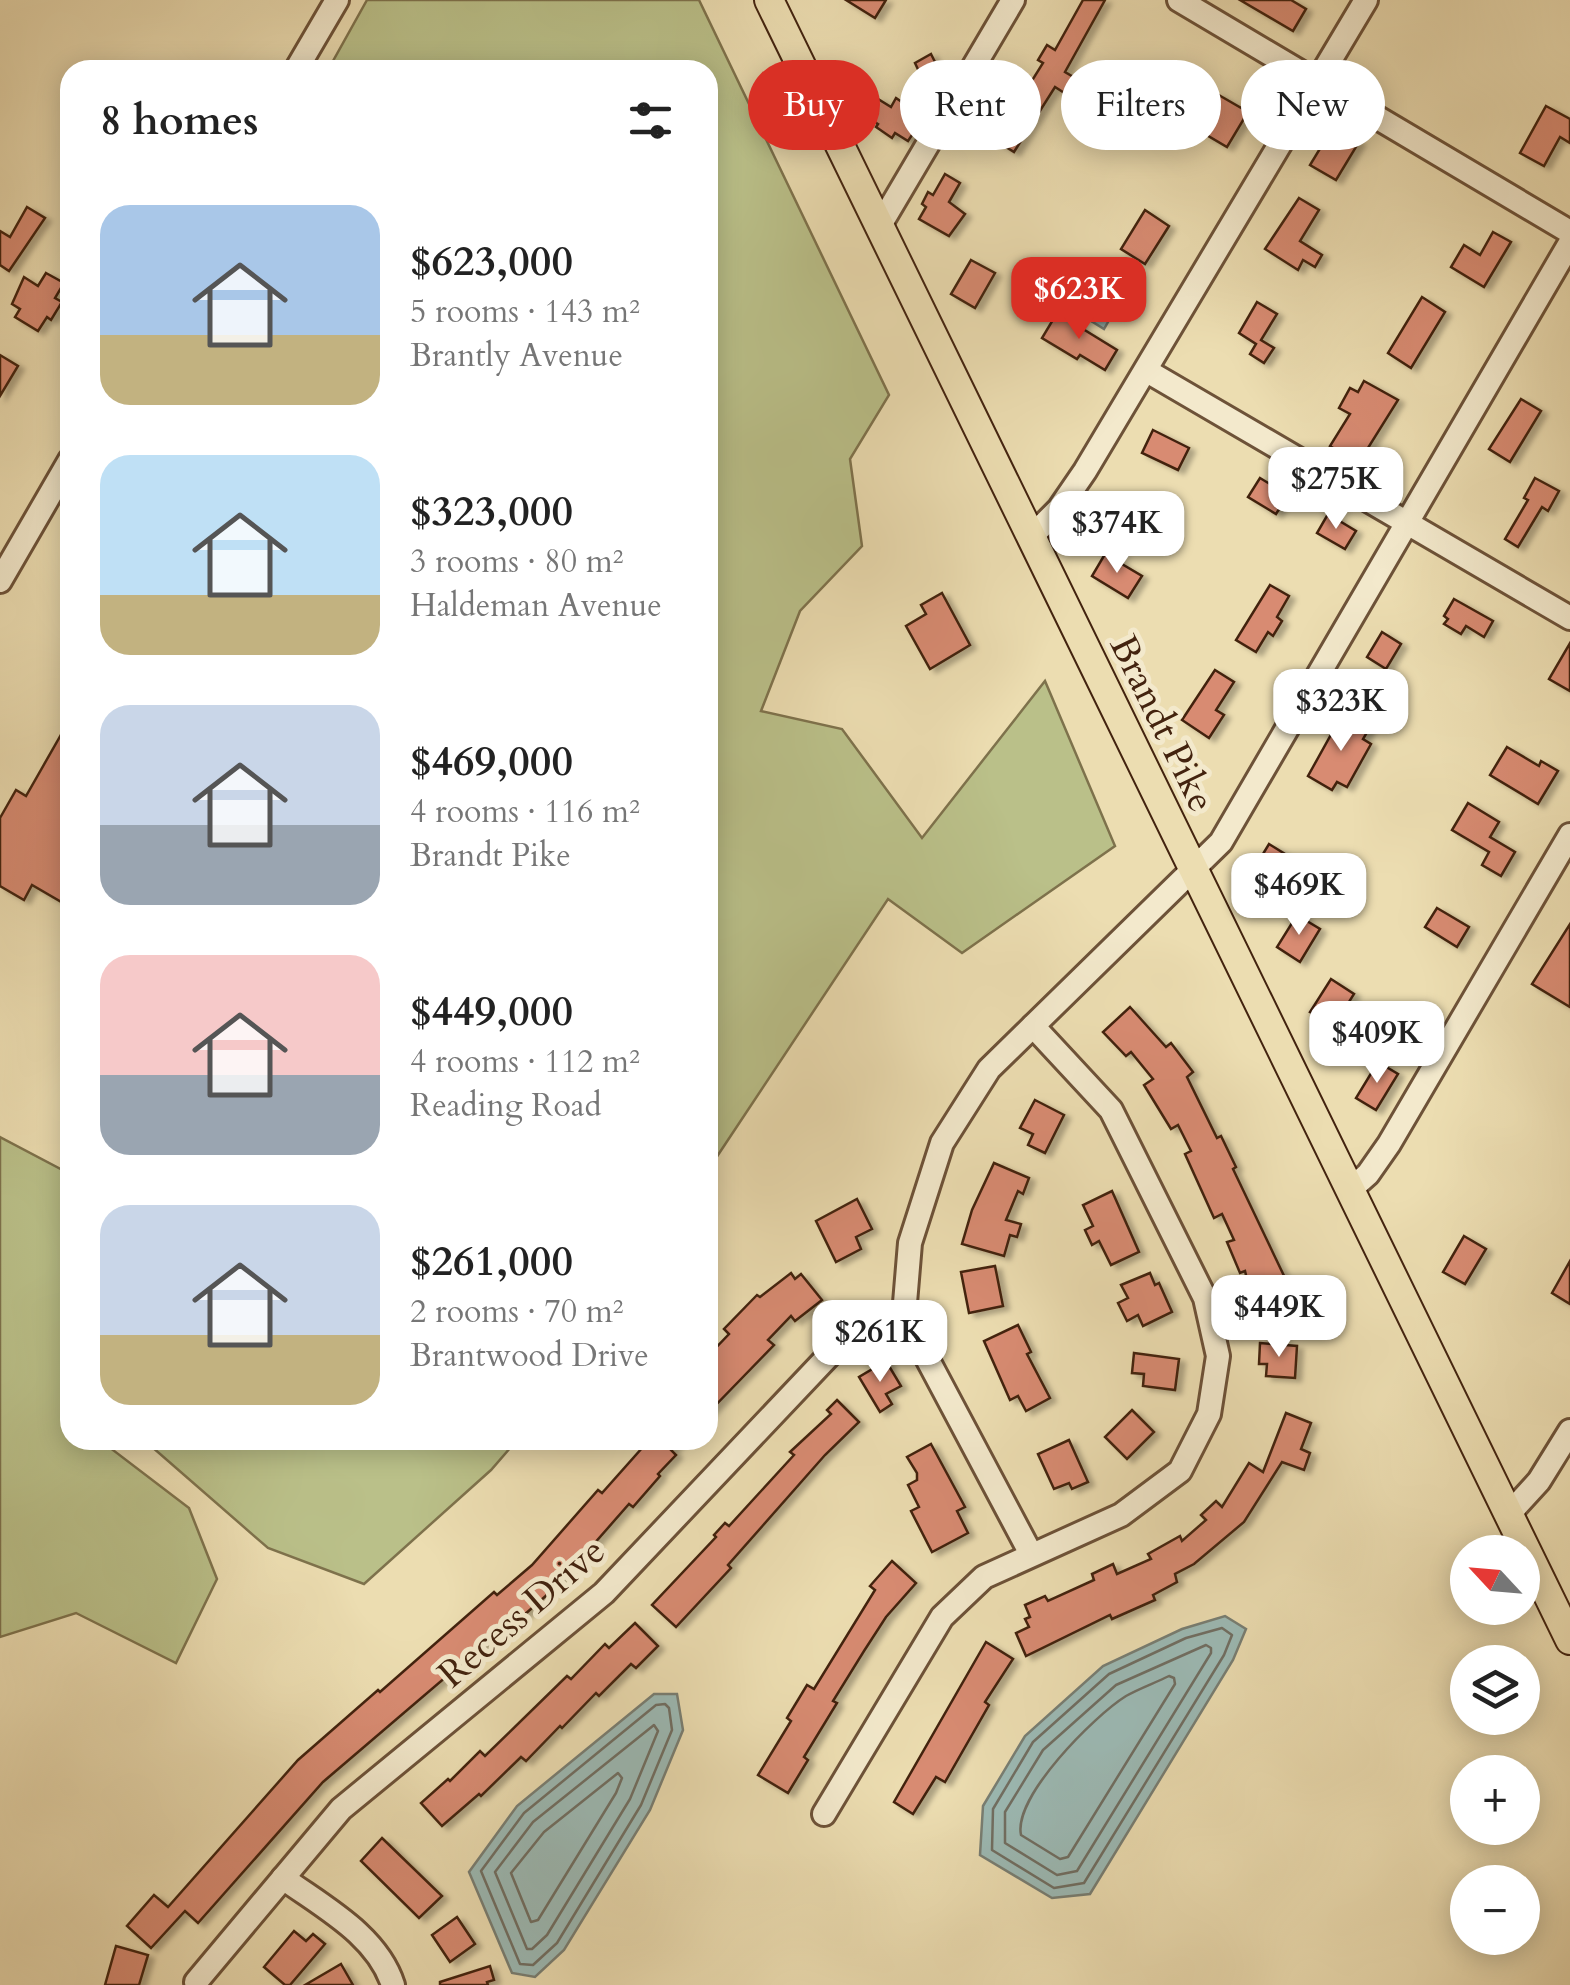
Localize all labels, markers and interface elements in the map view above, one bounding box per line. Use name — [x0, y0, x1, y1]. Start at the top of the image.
chip: Buy — [748, 60, 880, 150]
chip: Rent — [900, 60, 1041, 150]
chip: Filters — [1061, 60, 1221, 150]
chip: New — [1241, 60, 1385, 150]
text: 8 homes — [100, 92, 258, 149]
icon: filters — [623, 93, 678, 148]
text: $623,000 — [410, 233, 573, 290]
icon: home — [180, 245, 300, 365]
pin: $623K — [1009, 257, 1149, 342]
text: $623K — [1033, 267, 1125, 311]
text: 5 rooms · 143 m² — [410, 290, 640, 334]
text: Brantly Avenue — [410, 334, 623, 378]
pin: $275K — [1266, 447, 1406, 532]
text: $275K — [1290, 457, 1382, 501]
text: $323,000 — [410, 483, 573, 540]
pin: $374K — [1047, 491, 1187, 576]
icon: home — [180, 495, 300, 615]
text: $374K — [1071, 501, 1163, 545]
text: 3 rooms · 80 m² — [410, 540, 623, 584]
text: Haldeman Avenue — [410, 584, 662, 628]
street label: Brandt Pike — [1097, 626, 1227, 821]
pin: $323K — [1271, 669, 1411, 754]
text: $323K — [1295, 679, 1387, 723]
text: $469,000 — [410, 733, 573, 790]
icon: home — [180, 745, 300, 865]
text: 4 rooms · 116 m² — [410, 790, 640, 834]
text: Brandt Pike — [410, 834, 571, 878]
pin: $469K — [1229, 853, 1369, 938]
text: $469K — [1253, 863, 1345, 907]
text: $449,000 — [410, 983, 573, 1040]
icon: home — [180, 995, 300, 1115]
pin: $409K — [1307, 1001, 1447, 1086]
text: $409K — [1331, 1011, 1423, 1055]
text: 4 rooms · 112 m² — [410, 1040, 640, 1084]
text: Reading Road — [410, 1084, 602, 1128]
text: $261,000 — [410, 1233, 573, 1290]
icon: home — [180, 1245, 300, 1365]
pin: $449K — [1209, 1275, 1349, 1360]
text: $449K — [1233, 1285, 1325, 1329]
text: 2 rooms · 70 m² — [410, 1290, 623, 1334]
pin: $261K — [810, 1300, 950, 1385]
text: $261K — [834, 1310, 926, 1354]
text: Brantwood Drive — [410, 1334, 649, 1378]
street label: Recess Drive — [427, 1526, 616, 1700]
north arrow — [1450, 1535, 1540, 1625]
map controls — [1450, 1535, 1540, 1955]
button: layers — [1450, 1645, 1540, 1735]
button: + — [1450, 1755, 1540, 1845]
button: − — [1450, 1865, 1540, 1955]

